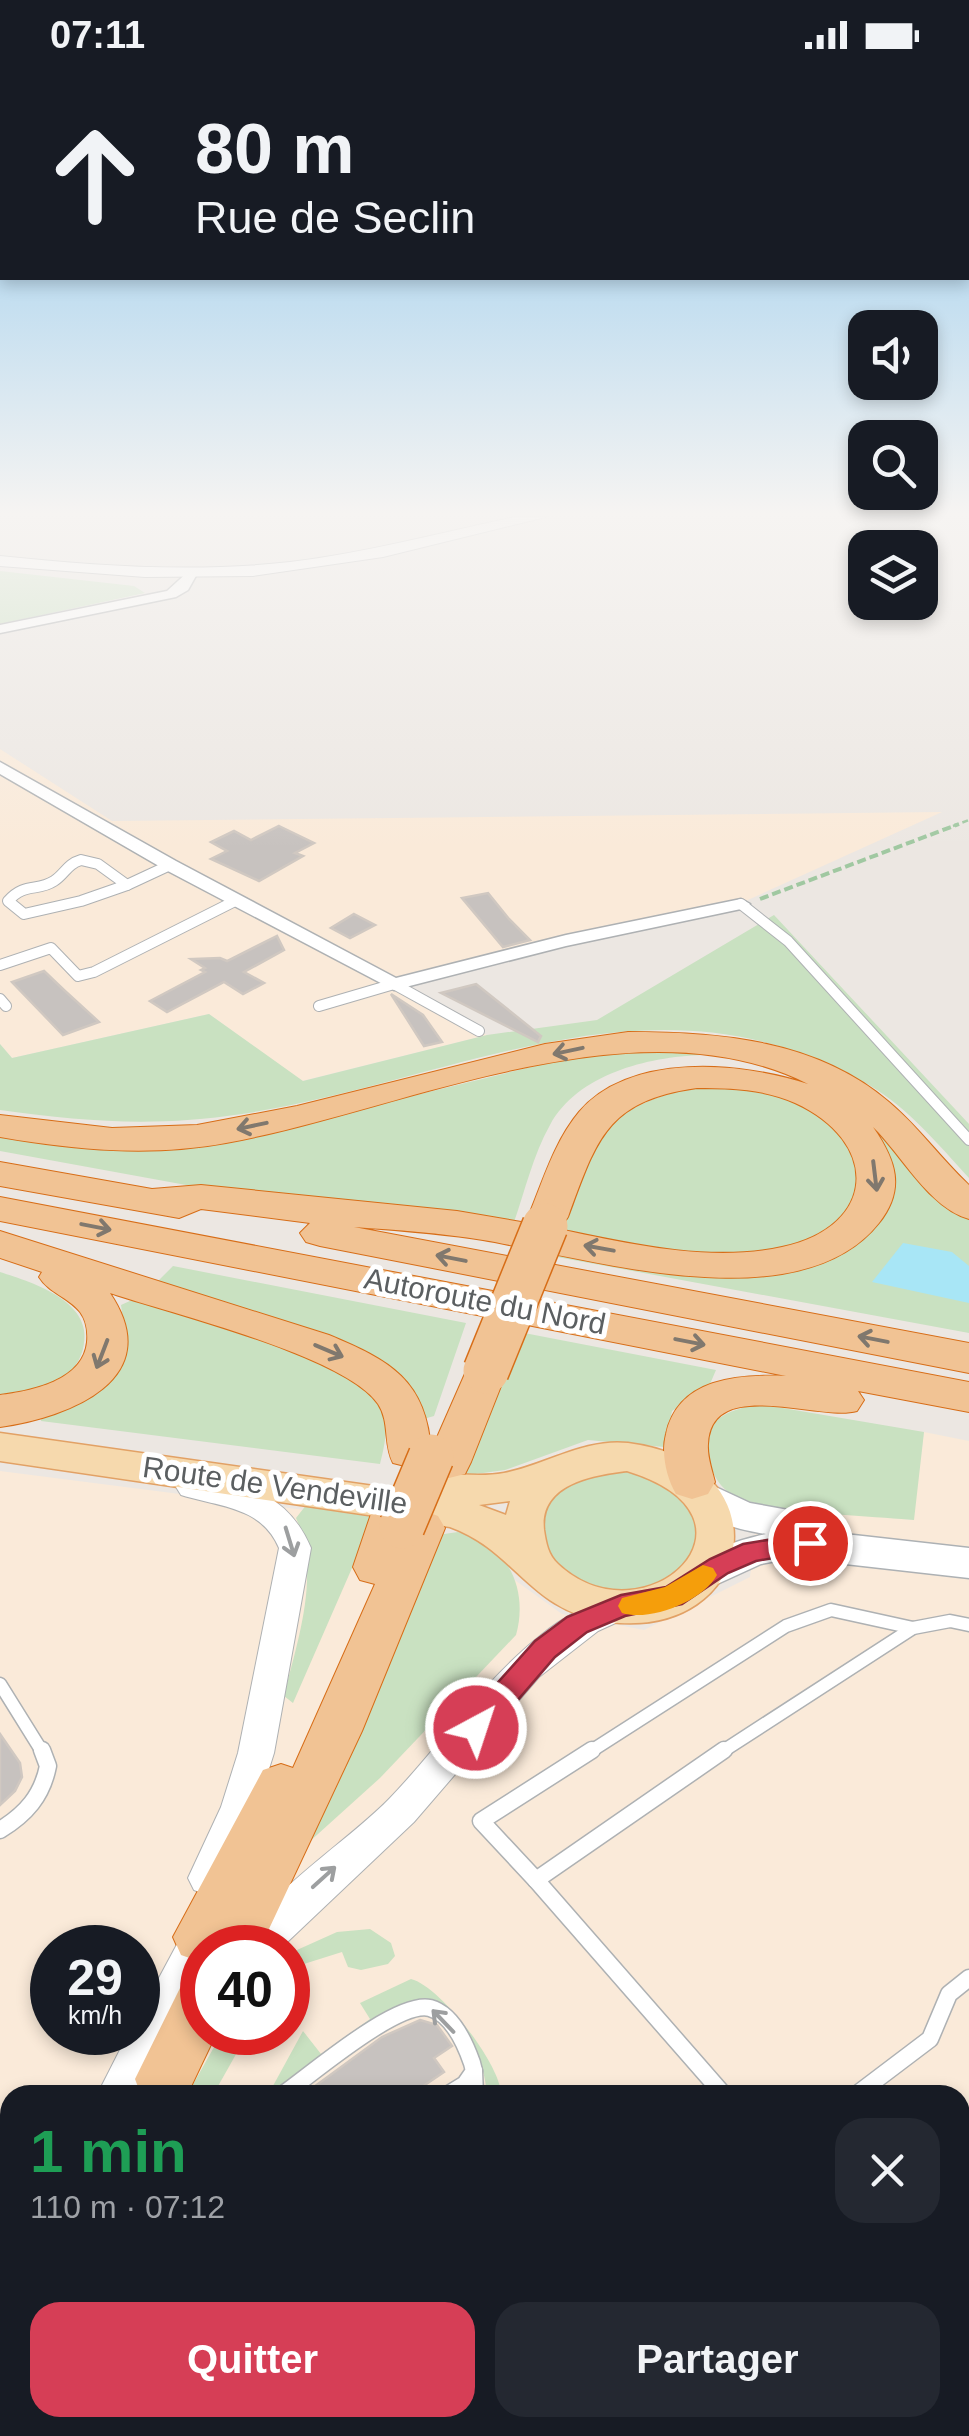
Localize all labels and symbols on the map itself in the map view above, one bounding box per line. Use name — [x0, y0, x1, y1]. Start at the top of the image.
one-way arrow — [553, 1043, 585, 1062]
one-way arrow — [236, 1118, 268, 1137]
one-way arrow — [866, 1159, 885, 1192]
one-way arrow — [79, 1218, 112, 1237]
one-way arrow — [583, 1238, 615, 1257]
one-way arrow — [436, 1248, 468, 1267]
street label: Autoroute du Nord — [362, 1261, 608, 1341]
one-way arrow — [857, 1329, 890, 1348]
one-way arrow — [673, 1333, 705, 1352]
one-way arrow — [92, 1338, 110, 1369]
one-way arrow — [313, 1343, 344, 1361]
street label: Route de Vendeville — [141, 1450, 409, 1520]
pin — [768, 1501, 853, 1586]
one-way arrow — [282, 1526, 300, 1557]
position arrow — [424, 1676, 528, 1780]
one-way arrow — [311, 1866, 336, 1889]
speed limit sign: 40 — [180, 1925, 310, 2055]
one-way arrow — [432, 2009, 456, 2034]

